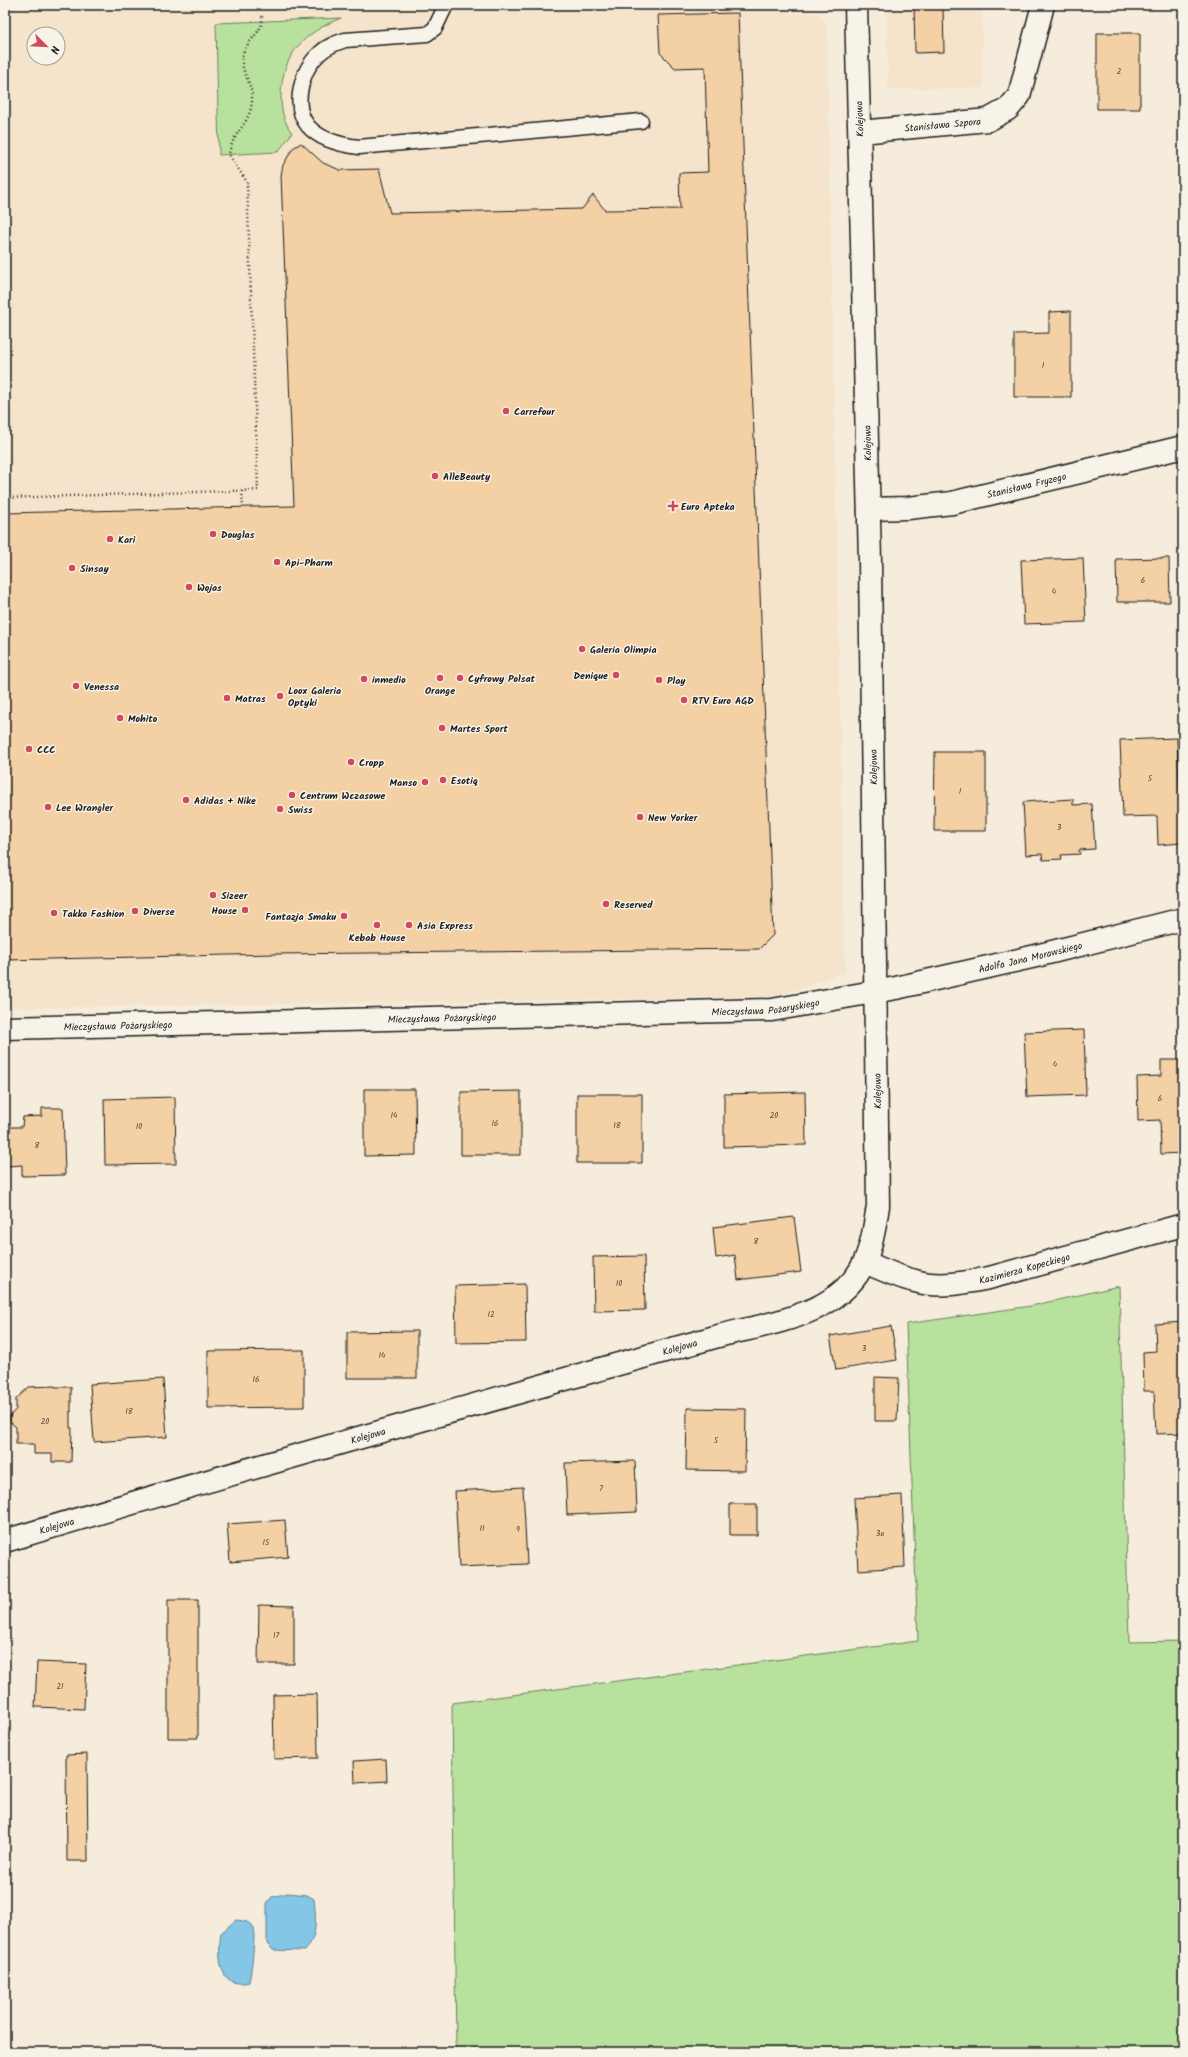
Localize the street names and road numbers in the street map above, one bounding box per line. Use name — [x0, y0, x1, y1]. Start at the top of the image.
street label: Kolejowa — [851, 100, 869, 137]
street label: Stanisława Szpora — [904, 114, 982, 137]
street label: Kolejowa — [860, 425, 876, 461]
street label: Stanisława Fryzego — [985, 468, 1069, 503]
street label: Kolejowa — [866, 749, 882, 785]
street label: Adolfa Jana Morawskiego — [977, 938, 1085, 978]
street label: Mieczysława Pożaryskiego — [711, 995, 821, 1020]
street label: Mieczysława Pożaryskiego — [387, 1009, 497, 1028]
street label: Mieczysława Pożaryskiego — [64, 1017, 173, 1036]
street label: Kolejowa — [870, 1073, 886, 1109]
street label: Kazimierza Kopeckiego — [978, 1249, 1072, 1289]
street label: Kolejowa — [660, 1335, 700, 1360]
street label: Kolejowa — [349, 1423, 388, 1449]
street label: Kolejowa — [37, 1513, 77, 1539]

